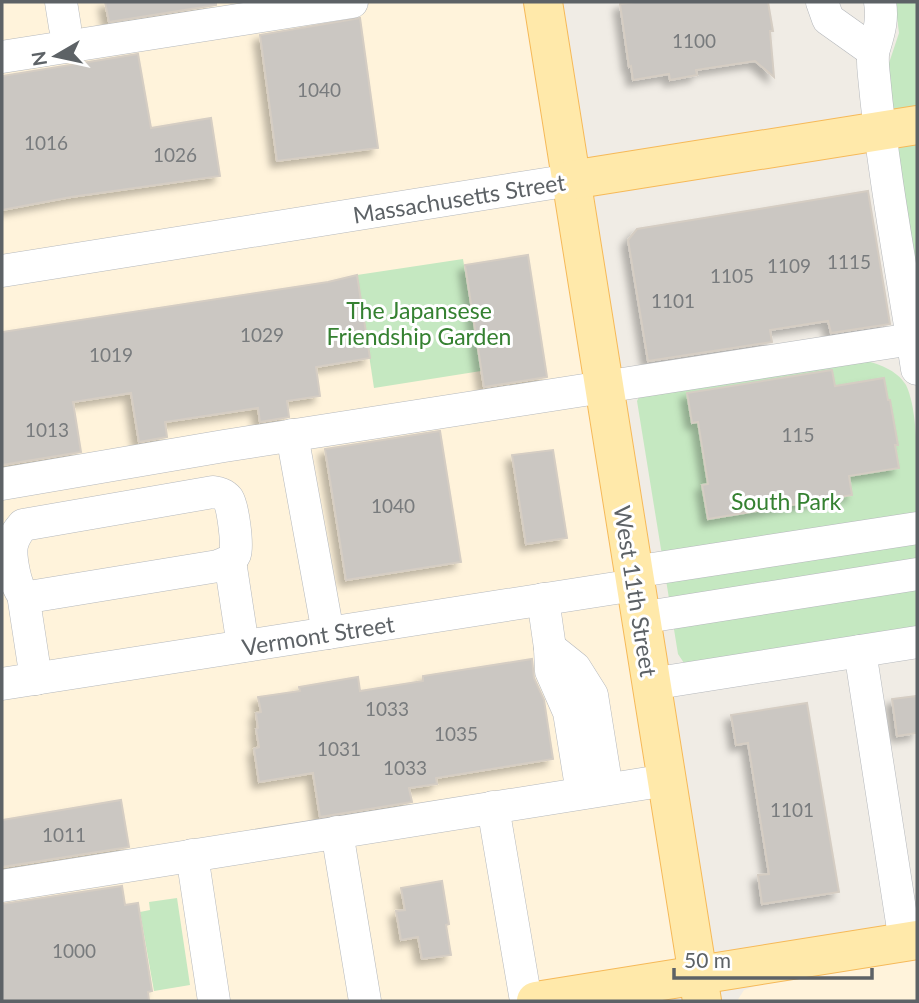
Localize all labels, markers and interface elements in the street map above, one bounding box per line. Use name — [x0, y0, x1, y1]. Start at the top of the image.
north arrow — [21, 21, 91, 91]
house number: 1100 — [672, 29, 716, 52]
text: N — [26, 50, 51, 68]
house number: 1040 — [297, 78, 341, 101]
house number: 1016 — [24, 131, 68, 154]
house number: 1026 — [153, 143, 197, 166]
street label: Massachusetts Street — [351, 167, 568, 229]
house number: 1115 — [827, 250, 871, 273]
house number: 1109 — [767, 254, 811, 277]
house number: 1105 — [710, 264, 754, 287]
house number: 1101 — [651, 289, 695, 312]
park label: The Japansese Friendship Garden — [327, 296, 511, 350]
house number: 1029 — [240, 323, 284, 346]
house number: 1019 — [89, 343, 133, 366]
house number: 1013 — [25, 418, 69, 441]
house number: 115 — [781, 423, 815, 446]
park label: South Park — [731, 487, 841, 515]
house number: 1040 — [371, 494, 415, 517]
street label: West 11th Street — [609, 503, 663, 679]
street label: Vermont Street — [240, 609, 397, 661]
house number: 1033 — [365, 697, 409, 720]
house number: 1035 — [434, 722, 478, 745]
house number: 1031 — [317, 737, 361, 760]
house number: 1033 — [383, 756, 427, 779]
house number: 1101 — [770, 798, 814, 821]
house number: 1011 — [42, 823, 86, 846]
scale bar — [674, 936, 872, 980]
house number: 1000 — [52, 939, 96, 962]
text: 50 m — [684, 947, 731, 972]

